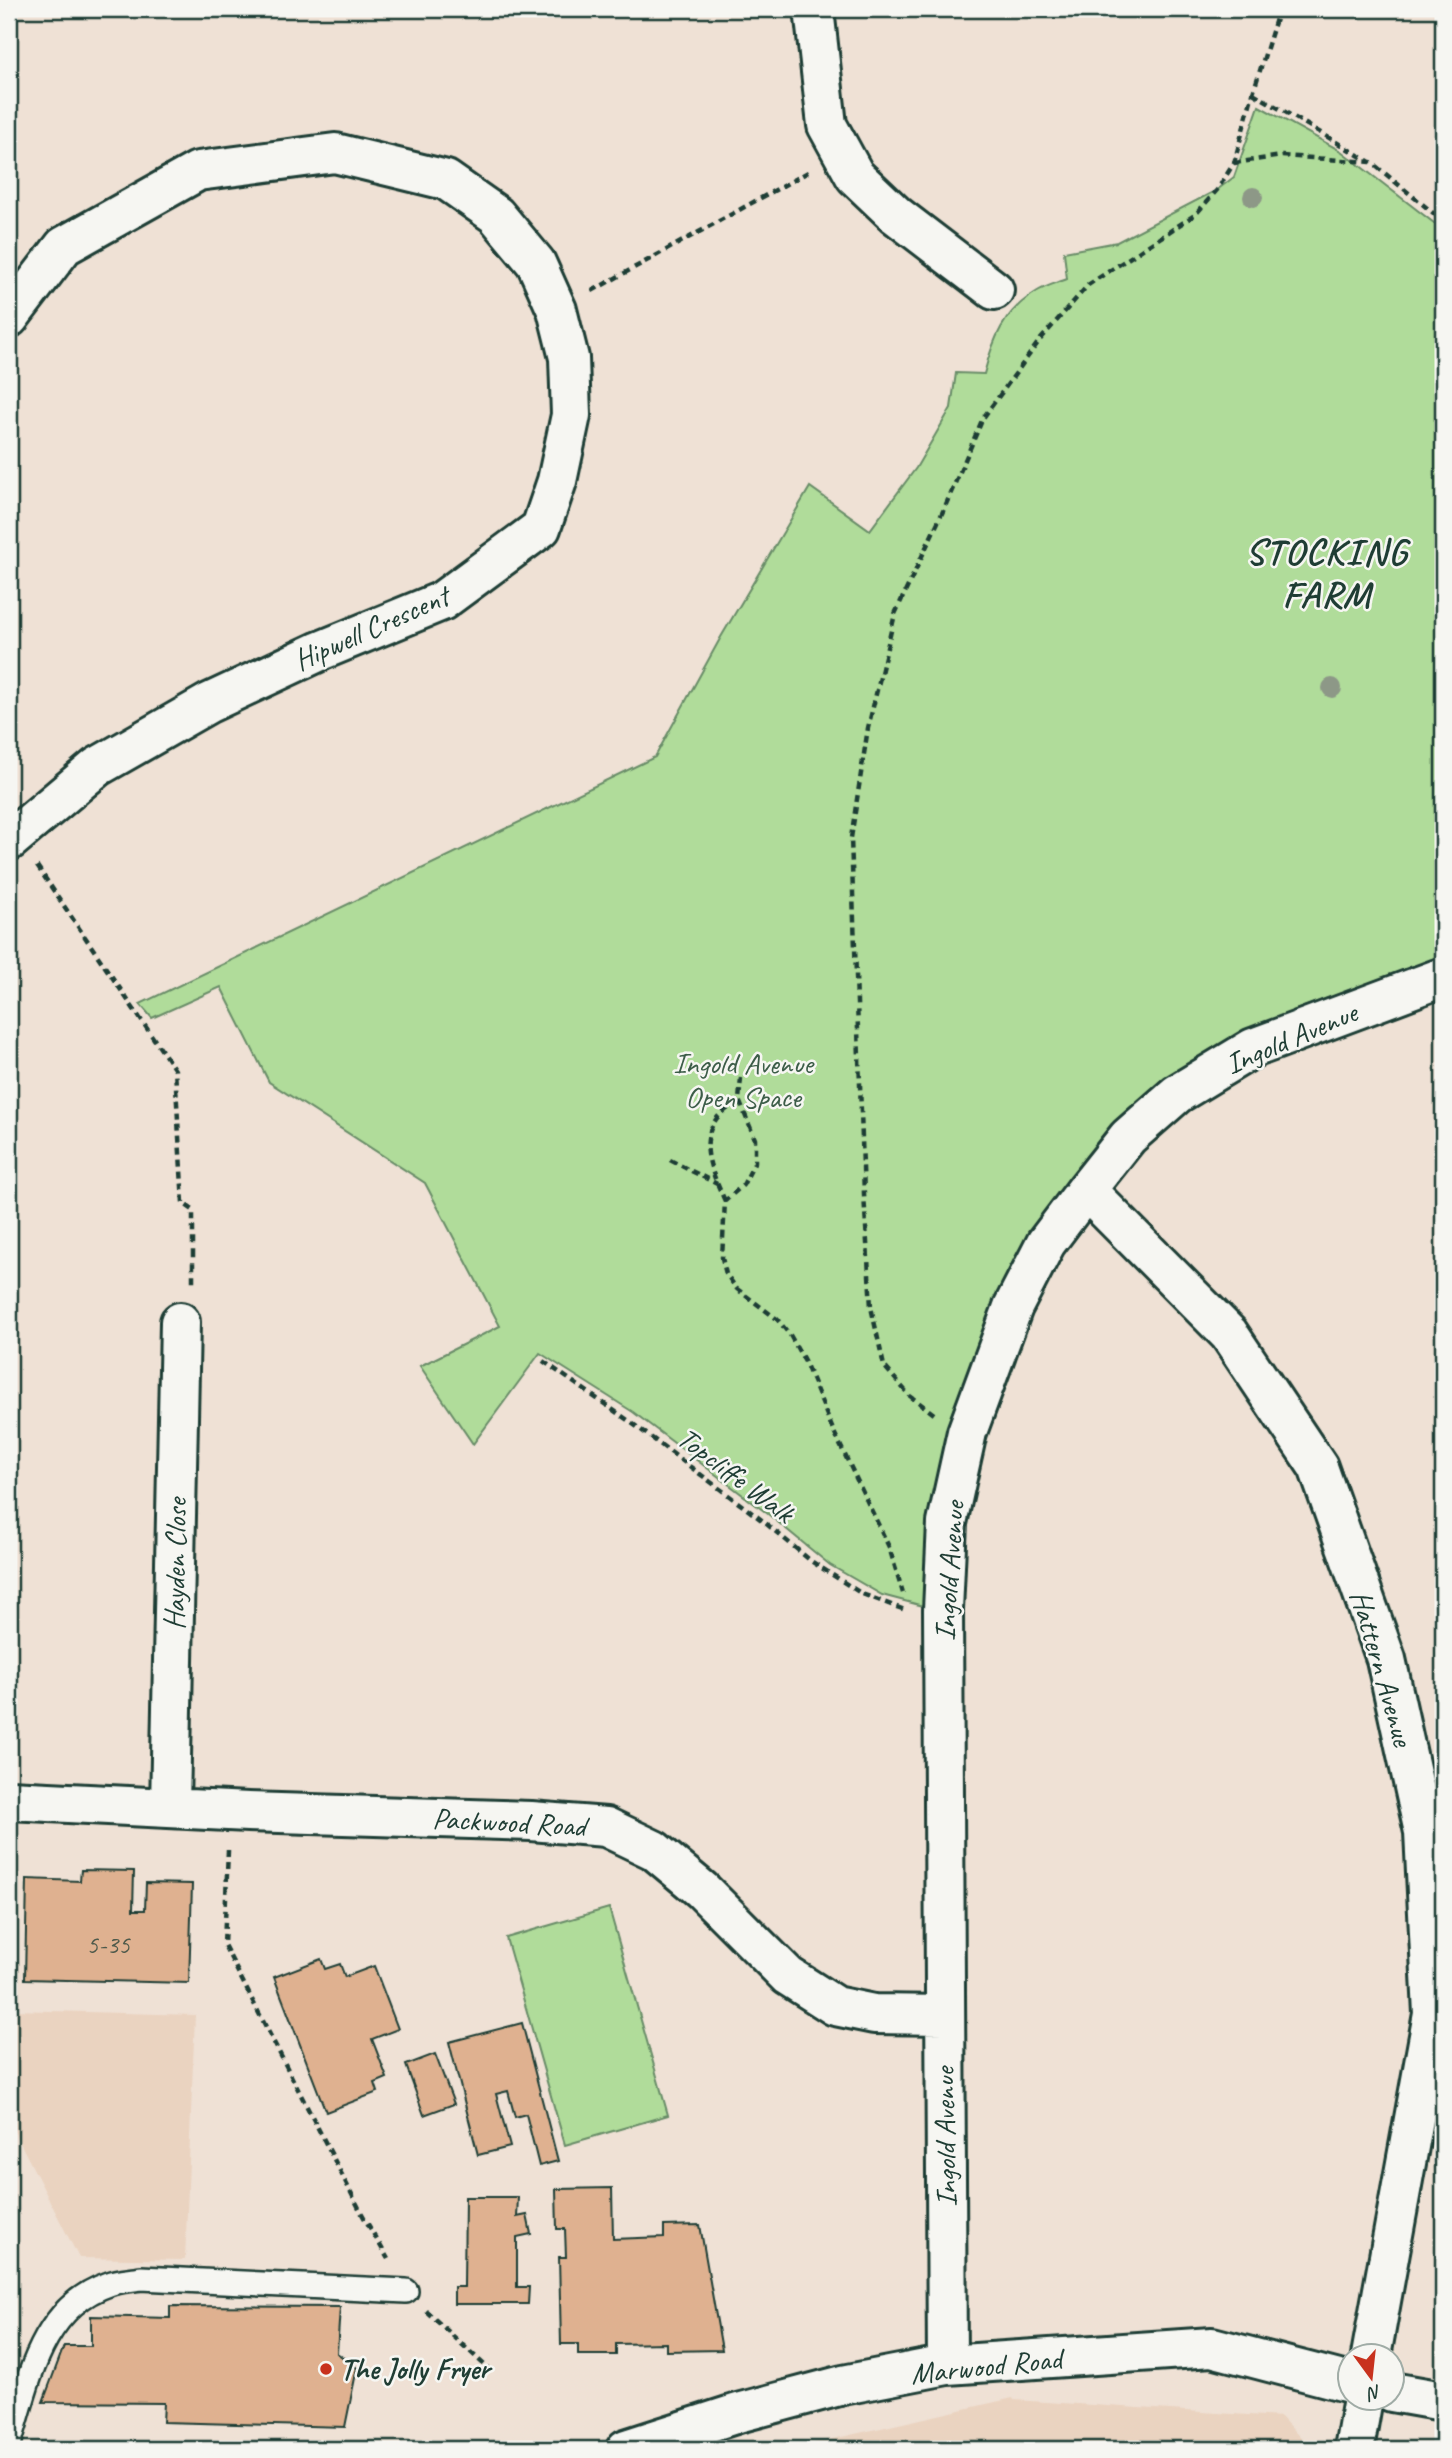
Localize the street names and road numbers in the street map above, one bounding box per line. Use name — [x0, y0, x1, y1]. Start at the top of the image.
street label: Hipwell Crescent — [288, 575, 458, 679]
street label: Ingold Avenue — [1219, 992, 1365, 1083]
street label: Topcliffe Walk — [670, 1419, 804, 1533]
street label: Hayden Close — [155, 1495, 195, 1630]
street label: Ingold Avenue — [925, 1498, 973, 1642]
street label: Hattern Avenue — [1342, 1586, 1423, 1752]
street label: Packwood Road — [431, 1799, 591, 1845]
street label: Ingold Avenue — [925, 2065, 965, 2207]
street label: Marwood Road — [909, 2339, 1067, 2393]

